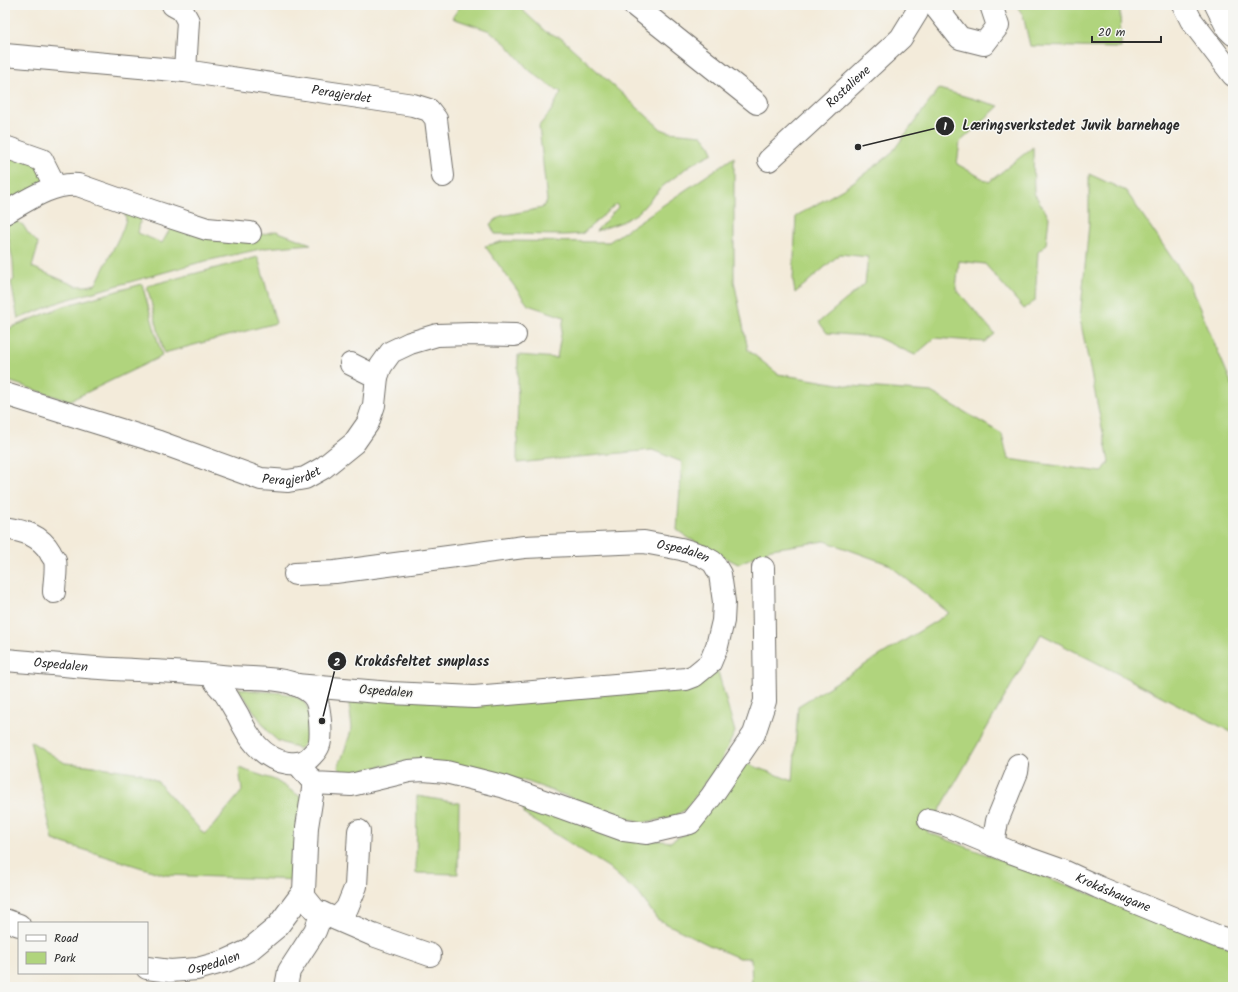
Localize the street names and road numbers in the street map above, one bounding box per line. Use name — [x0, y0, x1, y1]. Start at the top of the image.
street label: Rostaliene — [821, 60, 876, 113]
street label: Peragjerdet — [310, 80, 374, 109]
street label: Peragjerdet — [261, 460, 326, 492]
street label: Ospedalen — [655, 534, 714, 569]
street label: Ospedalen — [33, 652, 89, 678]
street label: Ospedalen — [358, 680, 414, 704]
street label: Krokåshaugane — [1072, 867, 1154, 918]
street label: Ospedalen — [187, 945, 244, 980]

